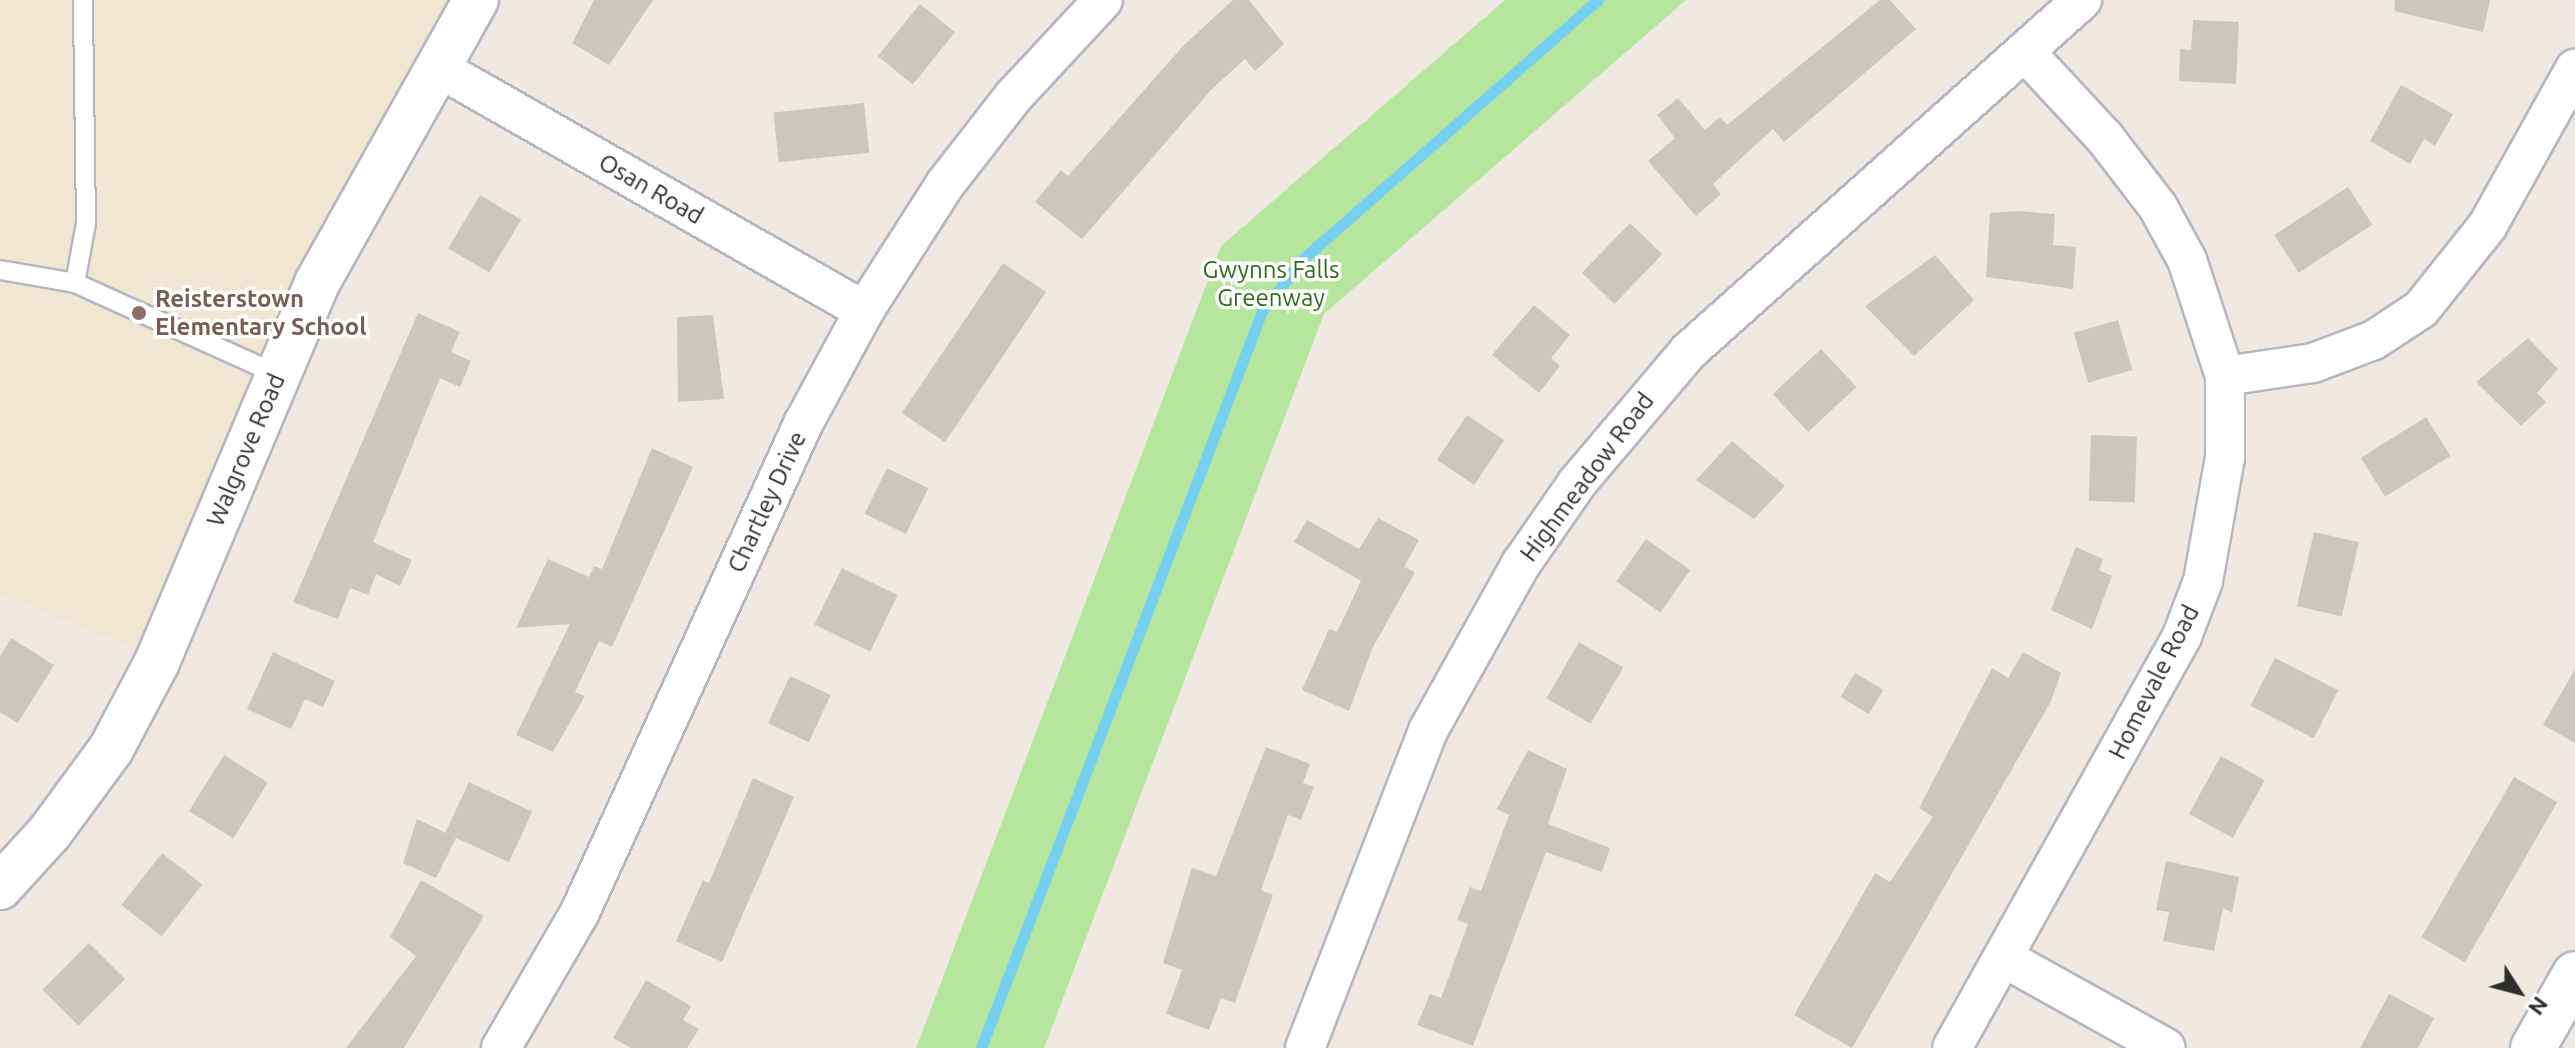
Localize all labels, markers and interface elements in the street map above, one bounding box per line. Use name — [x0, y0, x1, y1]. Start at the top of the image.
street label: Osan Road — [594, 148, 708, 230]
park label: Gwynns Falls Greenway — [1203, 256, 1339, 312]
place label: Reisterstown Elementary School — [155, 285, 367, 341]
marker: Reisterstown Elementary School — [130, 304, 148, 322]
street label: Walgrove Road — [201, 369, 291, 531]
street label: Highmeadow Road — [1514, 387, 1660, 567]
street label: Chartley Drive — [722, 427, 812, 577]
street label: Homevale Road — [2103, 600, 2205, 764]
north arrow — [2479, 952, 2559, 1032]
text: N — [2524, 992, 2554, 1020]

